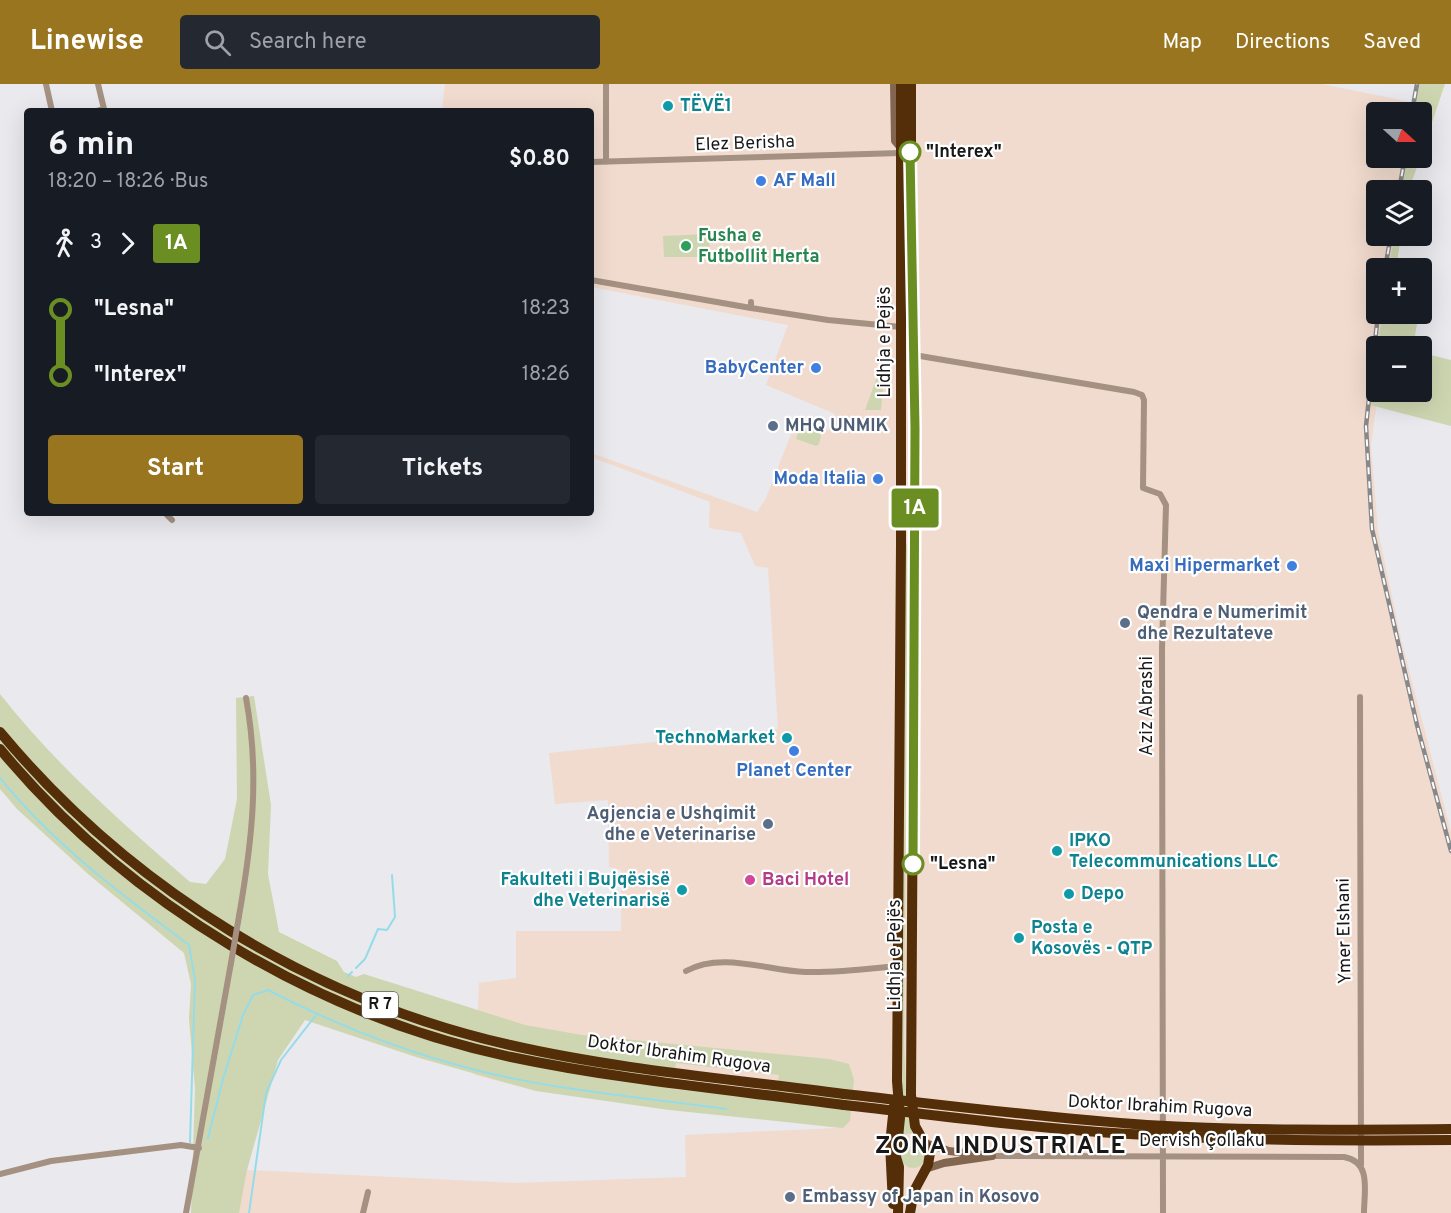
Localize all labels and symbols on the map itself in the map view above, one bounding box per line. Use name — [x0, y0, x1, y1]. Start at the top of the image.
place label: TËVË1 — [680, 93, 732, 118]
marker: TËVË1 — [661, 99, 675, 113]
north arrow — [1366, 102, 1432, 168]
street label: Elez Berisha — [695, 131, 795, 157]
marker: "Interex" — [899, 141, 921, 163]
place label: "Interex" — [926, 141, 1002, 164]
place label: AF Mall — [773, 170, 836, 193]
marker: AF Mall — [754, 174, 768, 188]
place label: Fusha e Futbollit Herta — [698, 225, 820, 269]
marker: Fusha e Futbollit Herta — [679, 239, 693, 253]
street label: Lidhja e Pejës — [874, 286, 897, 398]
place label: BabyCenter — [705, 357, 804, 380]
marker: BabyCenter — [809, 361, 823, 375]
place label: MHQ UNMIK — [785, 415, 889, 438]
marker: MHQ UNMIK — [766, 419, 780, 433]
place label: Moda Italia — [774, 468, 866, 491]
marker: Moda Italia — [871, 472, 885, 486]
line badge: 1A — [888, 488, 942, 528]
place label: Maxi Hipermarket — [1129, 555, 1280, 578]
marker: Maxi Hipermarket — [1285, 559, 1299, 573]
place label: Qendra e Numerimit dhe Rezultateve — [1137, 602, 1307, 646]
marker: Qendra e Numerimit dhe Rezultateve — [1118, 616, 1132, 630]
street label: Aziz Abrashi — [1136, 656, 1159, 756]
place label: TechnoMarket — [655, 727, 775, 750]
marker: TechnoMarket — [780, 731, 794, 745]
marker: Planet Center — [787, 744, 801, 758]
place label: Planet Center — [736, 760, 852, 783]
place label: Agjencia e Ushqimit dhe e Veterinarise — [586, 803, 756, 847]
marker: Agjencia e Ushqimit dhe e Veterinarise — [761, 817, 775, 831]
place label: IPKO Telecommunications LLC — [1069, 830, 1279, 874]
marker: IPKO Telecommunications LLC — [1050, 844, 1064, 858]
marker: "Lesna" — [902, 853, 924, 875]
place label: "Lesna" — [930, 853, 996, 876]
place label: Fakulteti i Bujqësisë dhe Veterinarisë — [500, 869, 670, 913]
place label: Baci Hotel — [762, 869, 849, 892]
marker: Baci Hotel — [743, 873, 757, 887]
street label: Ymer Elshani — [1333, 878, 1357, 984]
marker: Fakulteti i Bujqësisë dhe Veterinarisë — [675, 883, 689, 897]
place label: Depo — [1081, 883, 1124, 906]
marker: Depo — [1062, 887, 1076, 901]
street label: Lidhja e Pejës — [884, 899, 907, 1011]
place label: Posta e Kosovës - QTP — [1031, 917, 1153, 961]
marker: Posta e Kosovës - QTP — [1012, 931, 1026, 945]
road number: R 7 — [362, 992, 398, 1018]
street label: Doktor Ibrahim Rugova — [586, 1031, 772, 1079]
street label: Doktor Ibrahim Rugova — [1067, 1091, 1253, 1123]
street label: Dervish Çollaku — [1139, 1130, 1265, 1153]
district label: ZONA INDUSTRIALE — [875, 1132, 1127, 1162]
place label: Embassy of Japan in Kosovo — [802, 1186, 1039, 1209]
marker: Embassy of Japan in Kosovo — [783, 1190, 797, 1204]

